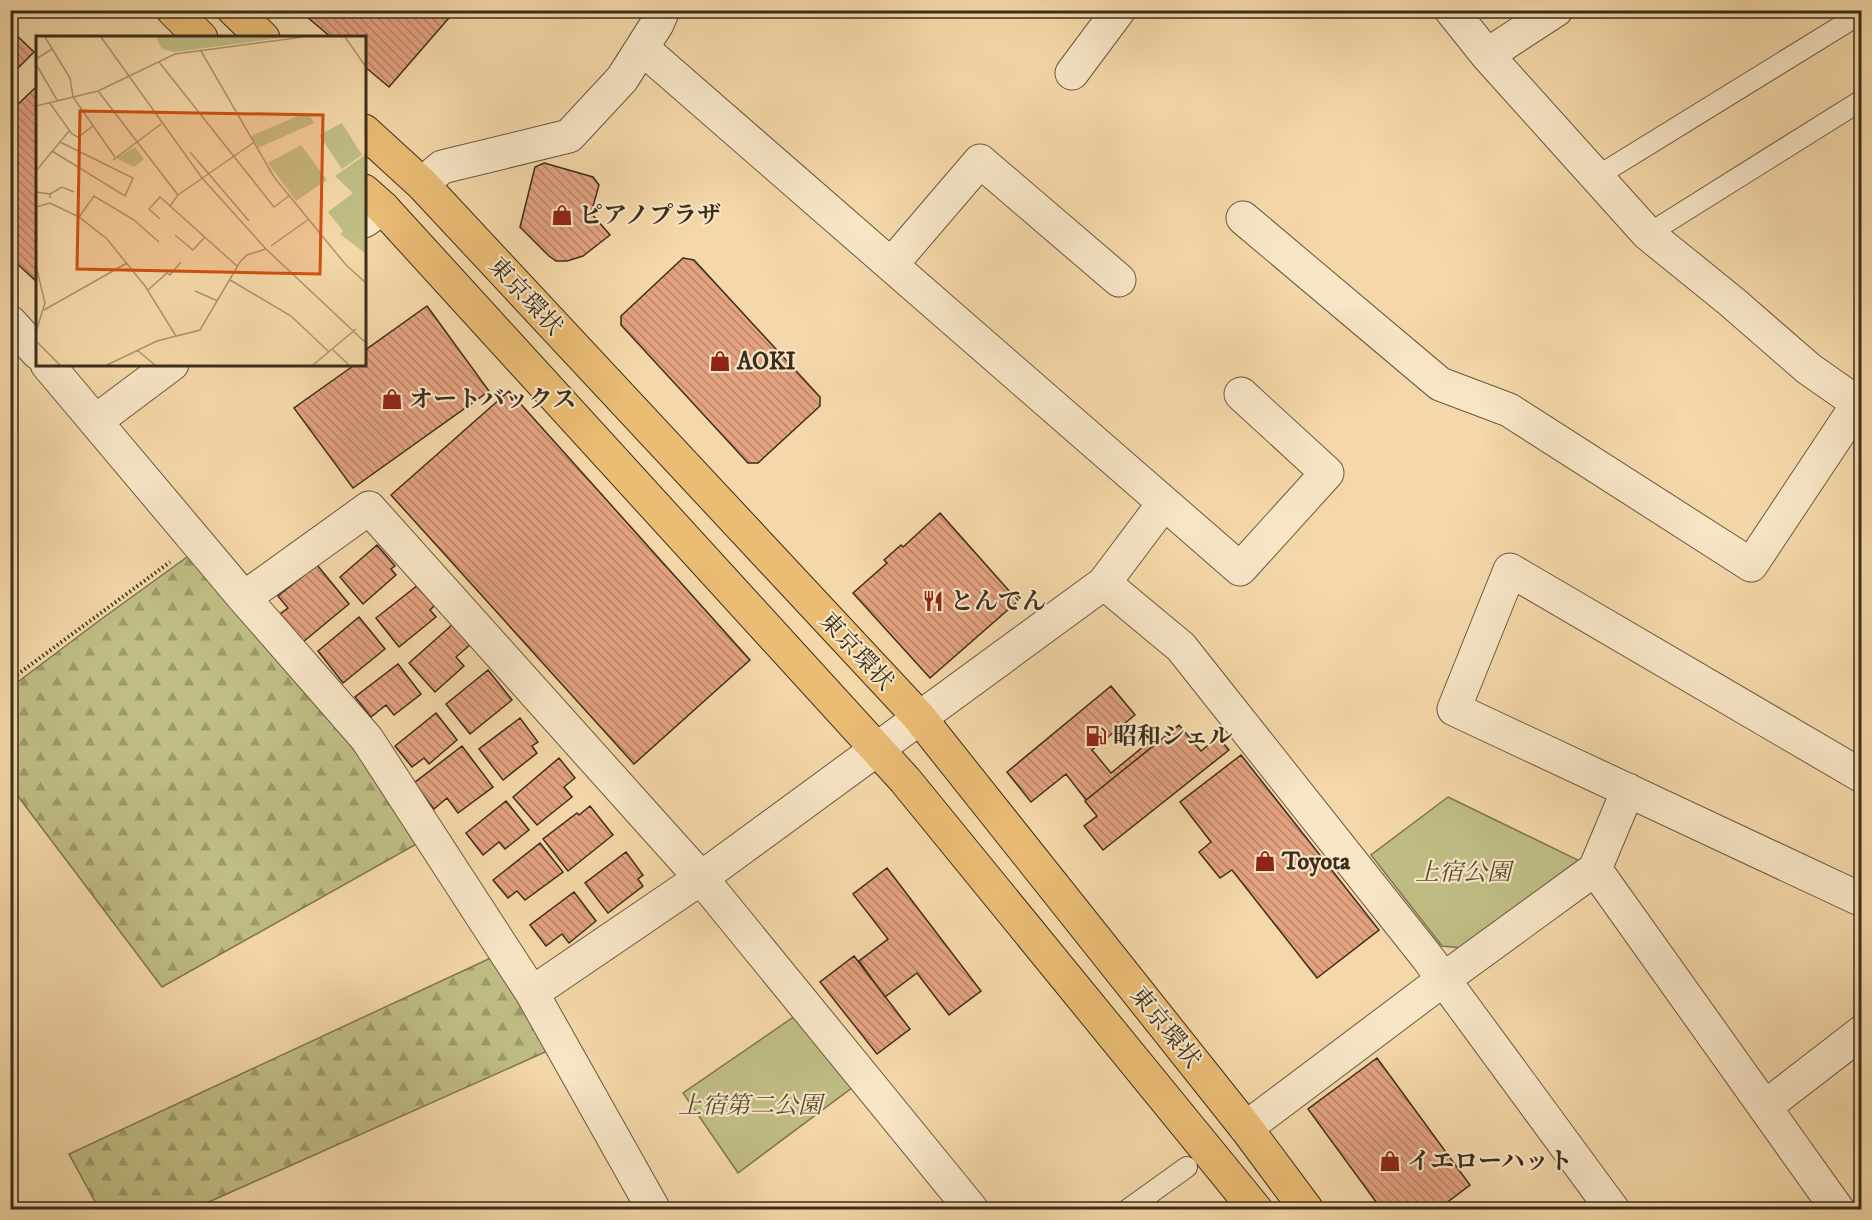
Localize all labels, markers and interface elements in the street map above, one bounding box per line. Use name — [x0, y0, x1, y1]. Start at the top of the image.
inset map — [36, 36, 366, 366]
place label: ピアノプラザ — [579, 201, 721, 231]
shop icon: ピアノプラザ — [550, 203, 574, 227]
street label: 東京環状 — [482, 251, 569, 342]
place label: AOKI — [736, 347, 796, 377]
shop icon: AOKI — [708, 349, 732, 373]
place label: オートバックス — [409, 385, 576, 415]
shop icon: オートバックス — [380, 387, 404, 411]
place label: とんでん — [950, 587, 1046, 617]
restaurant icon: とんでん — [921, 589, 945, 613]
street label: 東京環状 — [813, 606, 900, 697]
place label: 昭和シェル — [1113, 722, 1233, 752]
fuel station icon: 昭和シェル — [1084, 724, 1108, 748]
place label: Toyota — [1281, 847, 1351, 877]
shop icon: Toyota — [1253, 849, 1277, 873]
park label: 上宿公園 — [1415, 858, 1515, 888]
street label: 東京環状 — [1123, 981, 1207, 1074]
park label: 上宿第二公園 — [678, 1091, 826, 1121]
place label: イエローハット — [1407, 1147, 1573, 1177]
shop icon: イエローハット — [1378, 1149, 1402, 1173]

